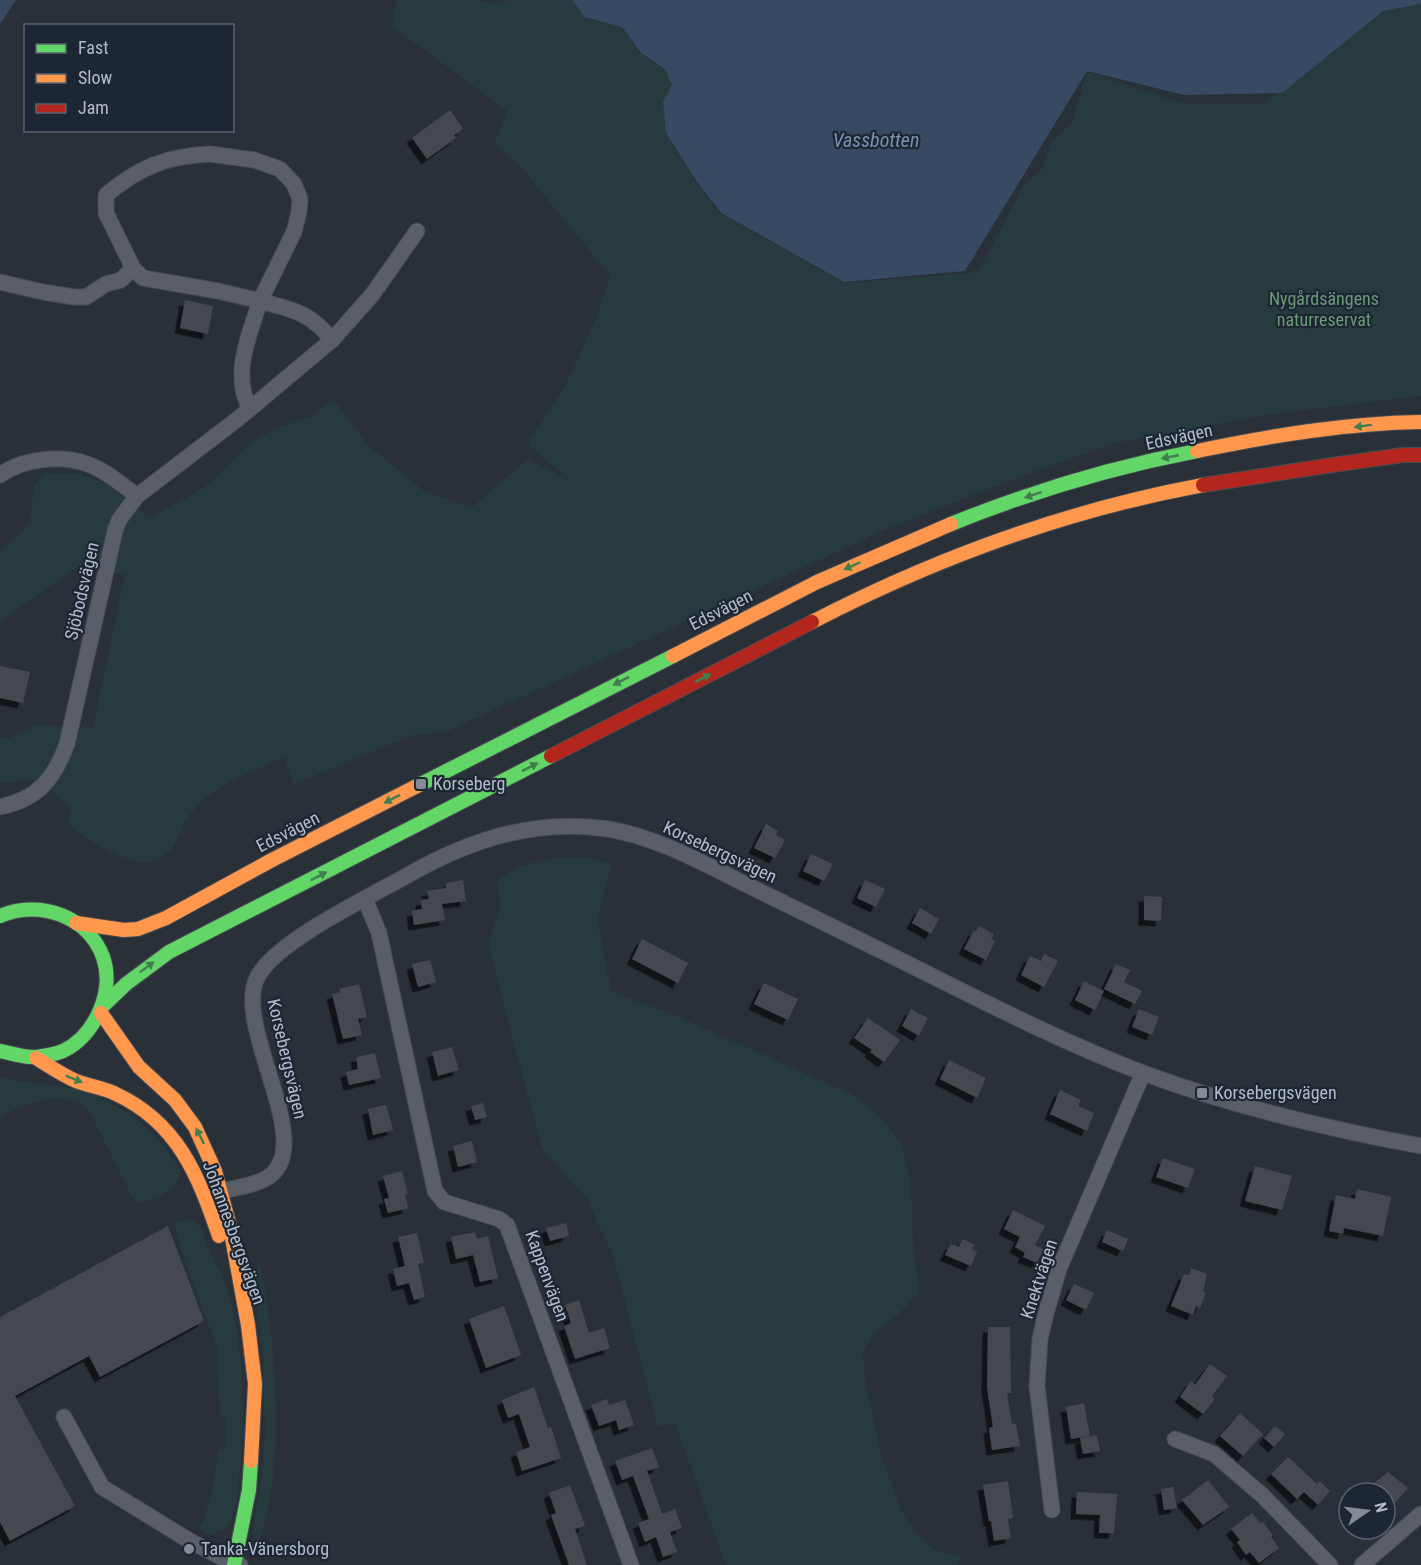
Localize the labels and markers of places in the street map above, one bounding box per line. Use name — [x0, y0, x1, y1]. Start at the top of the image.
place label: Korseberg — [433, 773, 505, 794]
marker: Korseberg — [414, 777, 428, 791]
place label: Korsebergsvägen — [1214, 1082, 1337, 1103]
marker: Korsebergsvägen — [1195, 1086, 1209, 1100]
place label: Tanka-Vänersborg — [201, 1538, 329, 1559]
marker: Tanka-Vänersborg — [182, 1542, 196, 1556]

